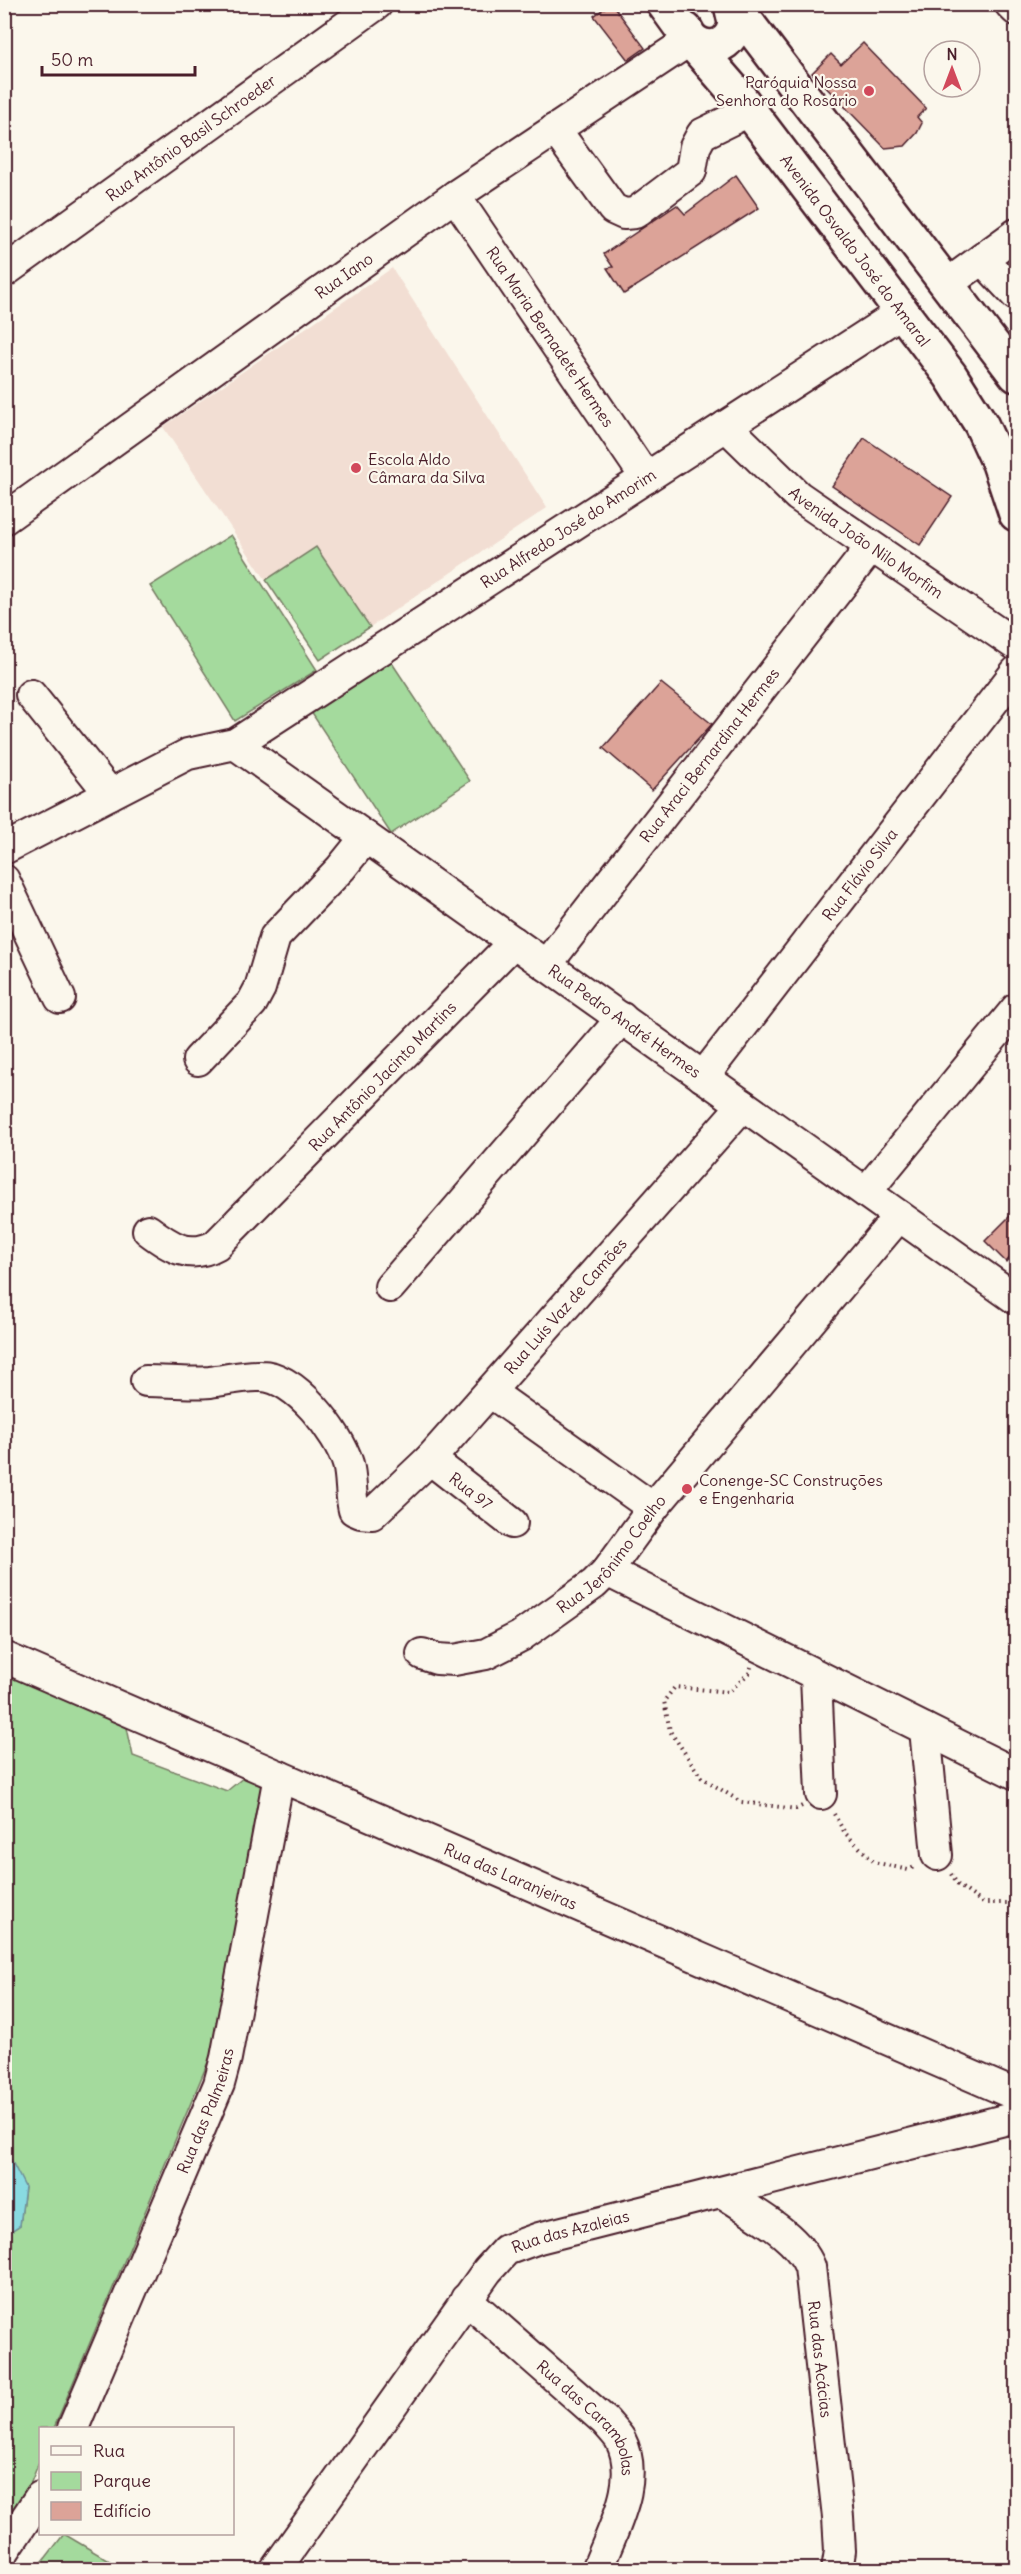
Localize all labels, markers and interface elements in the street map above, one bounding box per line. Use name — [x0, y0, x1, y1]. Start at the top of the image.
scale bar — [42, 39, 195, 77]
north arrow — [922, 39, 982, 99]
text: N — [946, 44, 958, 64]
text: 50 m — [51, 48, 93, 71]
street label: Rua Antônio Basil Schroeder — [102, 70, 280, 206]
place label: Paróquia Nossa Senhora do Rosário — [716, 72, 857, 110]
marker: Paróquia Nossa Senhora do Rosário — [862, 84, 876, 98]
street label: Avenida Osvaldo José do Amaral — [776, 150, 935, 350]
street label: Rua Maria Bernadete Hermes — [482, 243, 618, 431]
street label: Rua Iano — [311, 248, 377, 303]
place label: Escola Aldo Câmara da Silva — [368, 449, 485, 487]
marker: Escola Aldo Câmara da Silva — [349, 461, 363, 475]
street label: Rua Alfredo José do Amorim — [477, 464, 660, 592]
street label: Avenida João Nilo Morfim — [785, 483, 947, 602]
street label: Rua Araci Bernardina Hermes — [635, 664, 783, 846]
street label: Rua Flávio Silva — [818, 824, 901, 925]
street label: Rua Pedro André Hermes — [544, 960, 705, 1082]
street label: Rua Antônio Jacinto Martins — [304, 997, 460, 1155]
street label: Rua Luís Vaz de Camões — [500, 1234, 631, 1378]
street label: Rua 97 — [445, 1468, 497, 1514]
place label: Conenge-SC Construções e Engenharia — [699, 1470, 883, 1508]
marker: Conenge-SC Construções e Engenharia — [680, 1482, 694, 1496]
street label: Rua Jerônimo Coelho — [553, 1491, 670, 1617]
street label: Rua das Laranjeiras — [441, 1839, 580, 1914]
street label: Rua das Palmeiras — [172, 2046, 238, 2176]
street label: Rua das Azaleias — [509, 2206, 631, 2257]
street label: Rua das Acácias — [804, 2300, 837, 2419]
street label: Rua das Carambolas — [533, 2356, 638, 2476]
legend — [39, 2427, 234, 2535]
text: Rua — [93, 2439, 125, 2462]
text: Parque — [93, 2469, 151, 2492]
text: Edifício — [93, 2499, 151, 2522]

